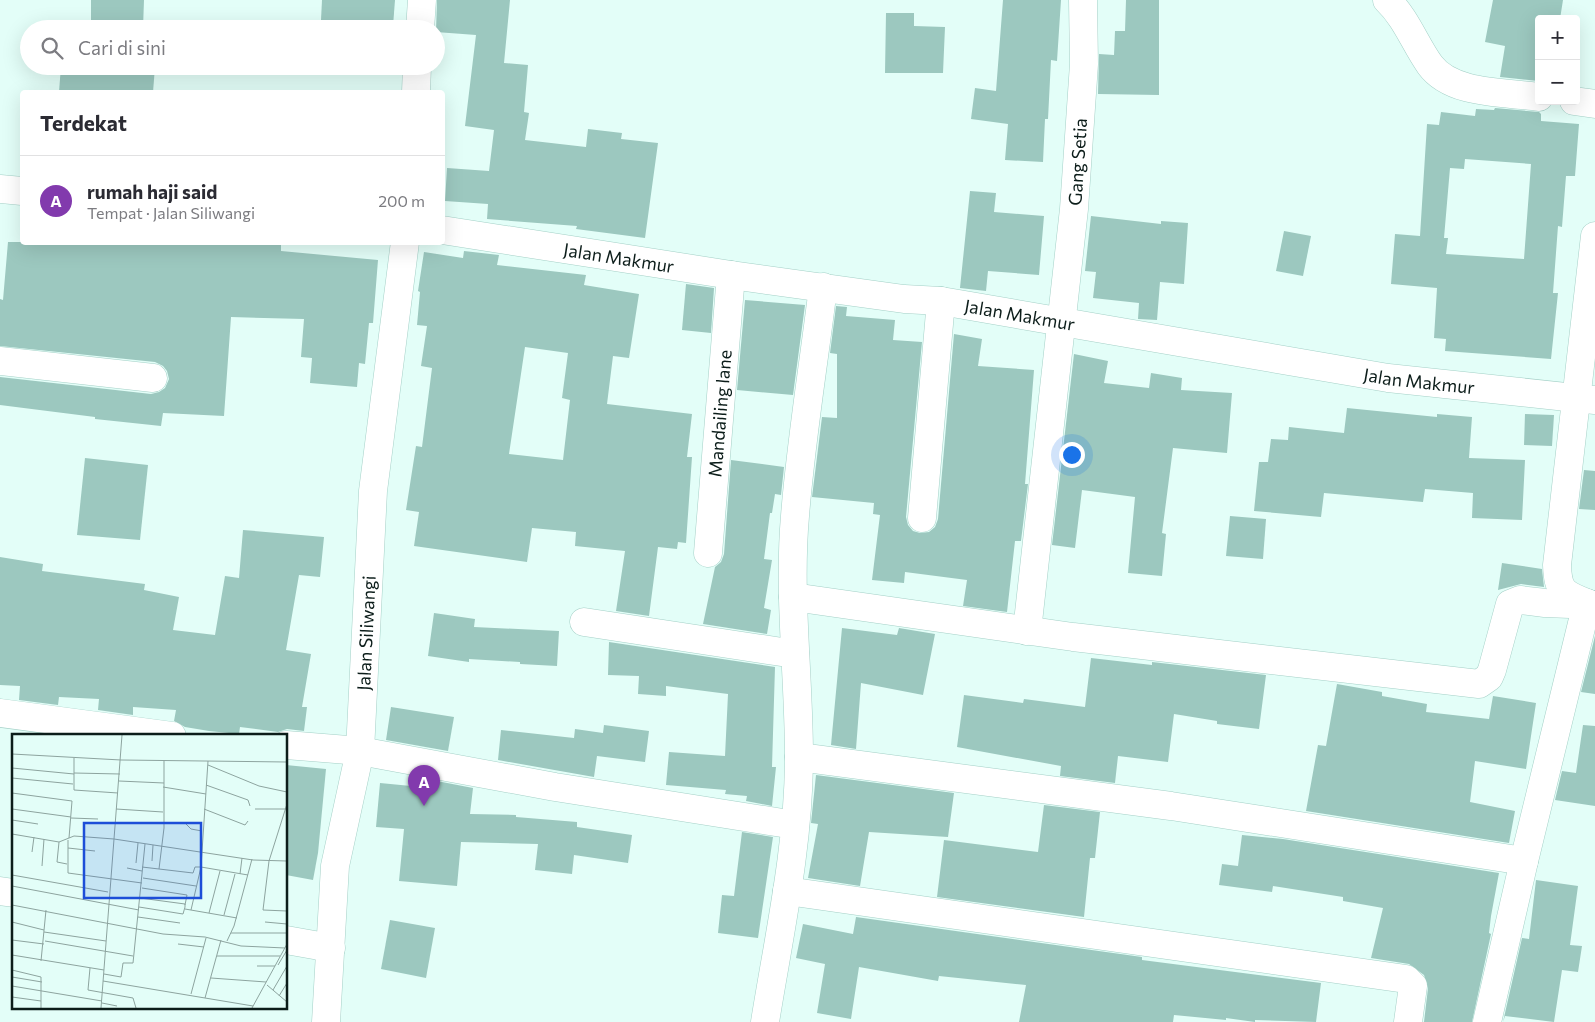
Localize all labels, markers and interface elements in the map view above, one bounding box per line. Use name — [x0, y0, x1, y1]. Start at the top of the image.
map controls — [1535, 15, 1580, 105]
button: + — [1535, 15, 1580, 60]
search box — [20, 20, 445, 75]
icon: search — [38, 34, 66, 62]
text: Cari di sini — [78, 36, 166, 59]
button: − — [1535, 60, 1580, 105]
text: Terdekat — [40, 110, 127, 135]
street label: Gang Setia — [1063, 117, 1091, 206]
text: rumah haji said — [87, 180, 217, 203]
text: A — [50, 191, 62, 210]
text: 200 m — [378, 191, 425, 210]
text: Tempat · Jalan Siliwangi — [87, 203, 255, 222]
street label: Jalan Makmur — [562, 238, 676, 277]
street label: Jalan Makmur — [963, 294, 1077, 335]
street label: Mandailing lane — [703, 349, 736, 478]
street label: Jalan Makmur — [1362, 363, 1476, 398]
your location — [1059, 442, 1085, 468]
street label: Jalan Siliwangi — [352, 575, 380, 691]
inset map — [12, 734, 288, 1010]
pin: A — [408, 765, 440, 806]

